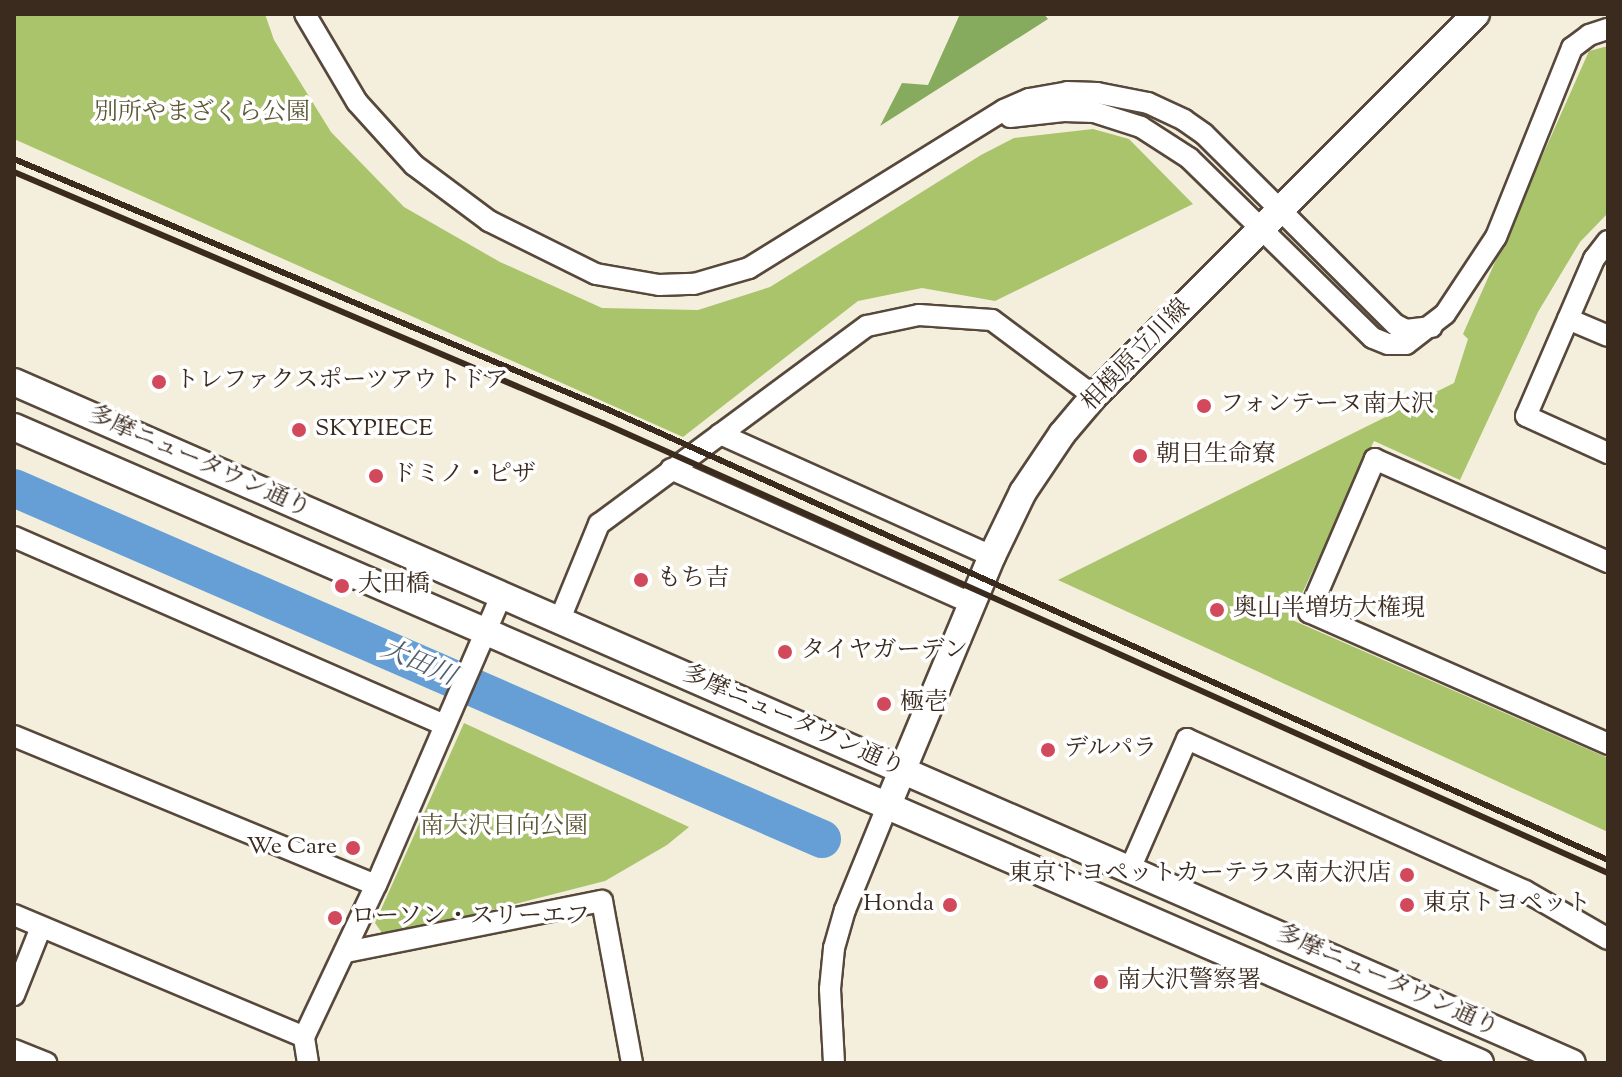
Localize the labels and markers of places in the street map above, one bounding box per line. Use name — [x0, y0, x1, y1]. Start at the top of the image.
place label: トレファクスポーツアウトドア — [175, 368, 511, 396]
marker: トレファクスポーツアウトドア — [150, 373, 168, 391]
place label: フォンテーヌ南大沢 — [1220, 392, 1436, 420]
marker: フォンテーヌ南大沢 — [1195, 397, 1213, 415]
place label: SKYPIECE — [315, 416, 433, 444]
marker: SKYPIECE — [290, 421, 308, 439]
place label: 朝日生命寮 — [1156, 442, 1276, 470]
marker: 朝日生命寮 — [1131, 447, 1149, 465]
place label: ドミノ・ピザ — [392, 462, 536, 490]
marker: ドミノ・ピザ — [367, 467, 385, 485]
place label: もち吉 — [657, 566, 729, 594]
marker: もち吉 — [632, 571, 650, 589]
place label: 大田橋 — [358, 572, 430, 600]
marker: 大田橋 — [333, 577, 351, 595]
place label: 奥山半増坊大権現 — [1233, 596, 1425, 624]
marker: 奥山半増坊大権現 — [1208, 601, 1226, 619]
place label: タイヤガーデン — [801, 638, 969, 666]
marker: タイヤガーデン — [776, 643, 794, 661]
place label: 極壱 — [900, 690, 948, 718]
marker: 極壱 — [875, 695, 893, 713]
place label: デルパラ — [1064, 736, 1160, 764]
marker: デルパラ — [1039, 741, 1057, 759]
place label: We Care — [246, 834, 337, 862]
marker: We Care — [344, 839, 362, 857]
place label: 東京トヨペットカーテラス南大沢店 — [1007, 861, 1391, 889]
marker: 東京トヨペットカーテラス南大沢店 — [1398, 866, 1416, 884]
place label: Honda — [863, 891, 934, 919]
place label: 東京トヨペット — [1423, 891, 1591, 919]
marker: Honda — [941, 896, 959, 914]
marker: 東京トヨペット — [1398, 896, 1416, 914]
place label: ローソン・スリーエフ — [351, 904, 591, 932]
marker: ローソン・スリーエフ — [326, 909, 344, 927]
place label: 南大沢警察署 — [1117, 968, 1261, 996]
marker: 南大沢警察署 — [1092, 973, 1110, 991]

